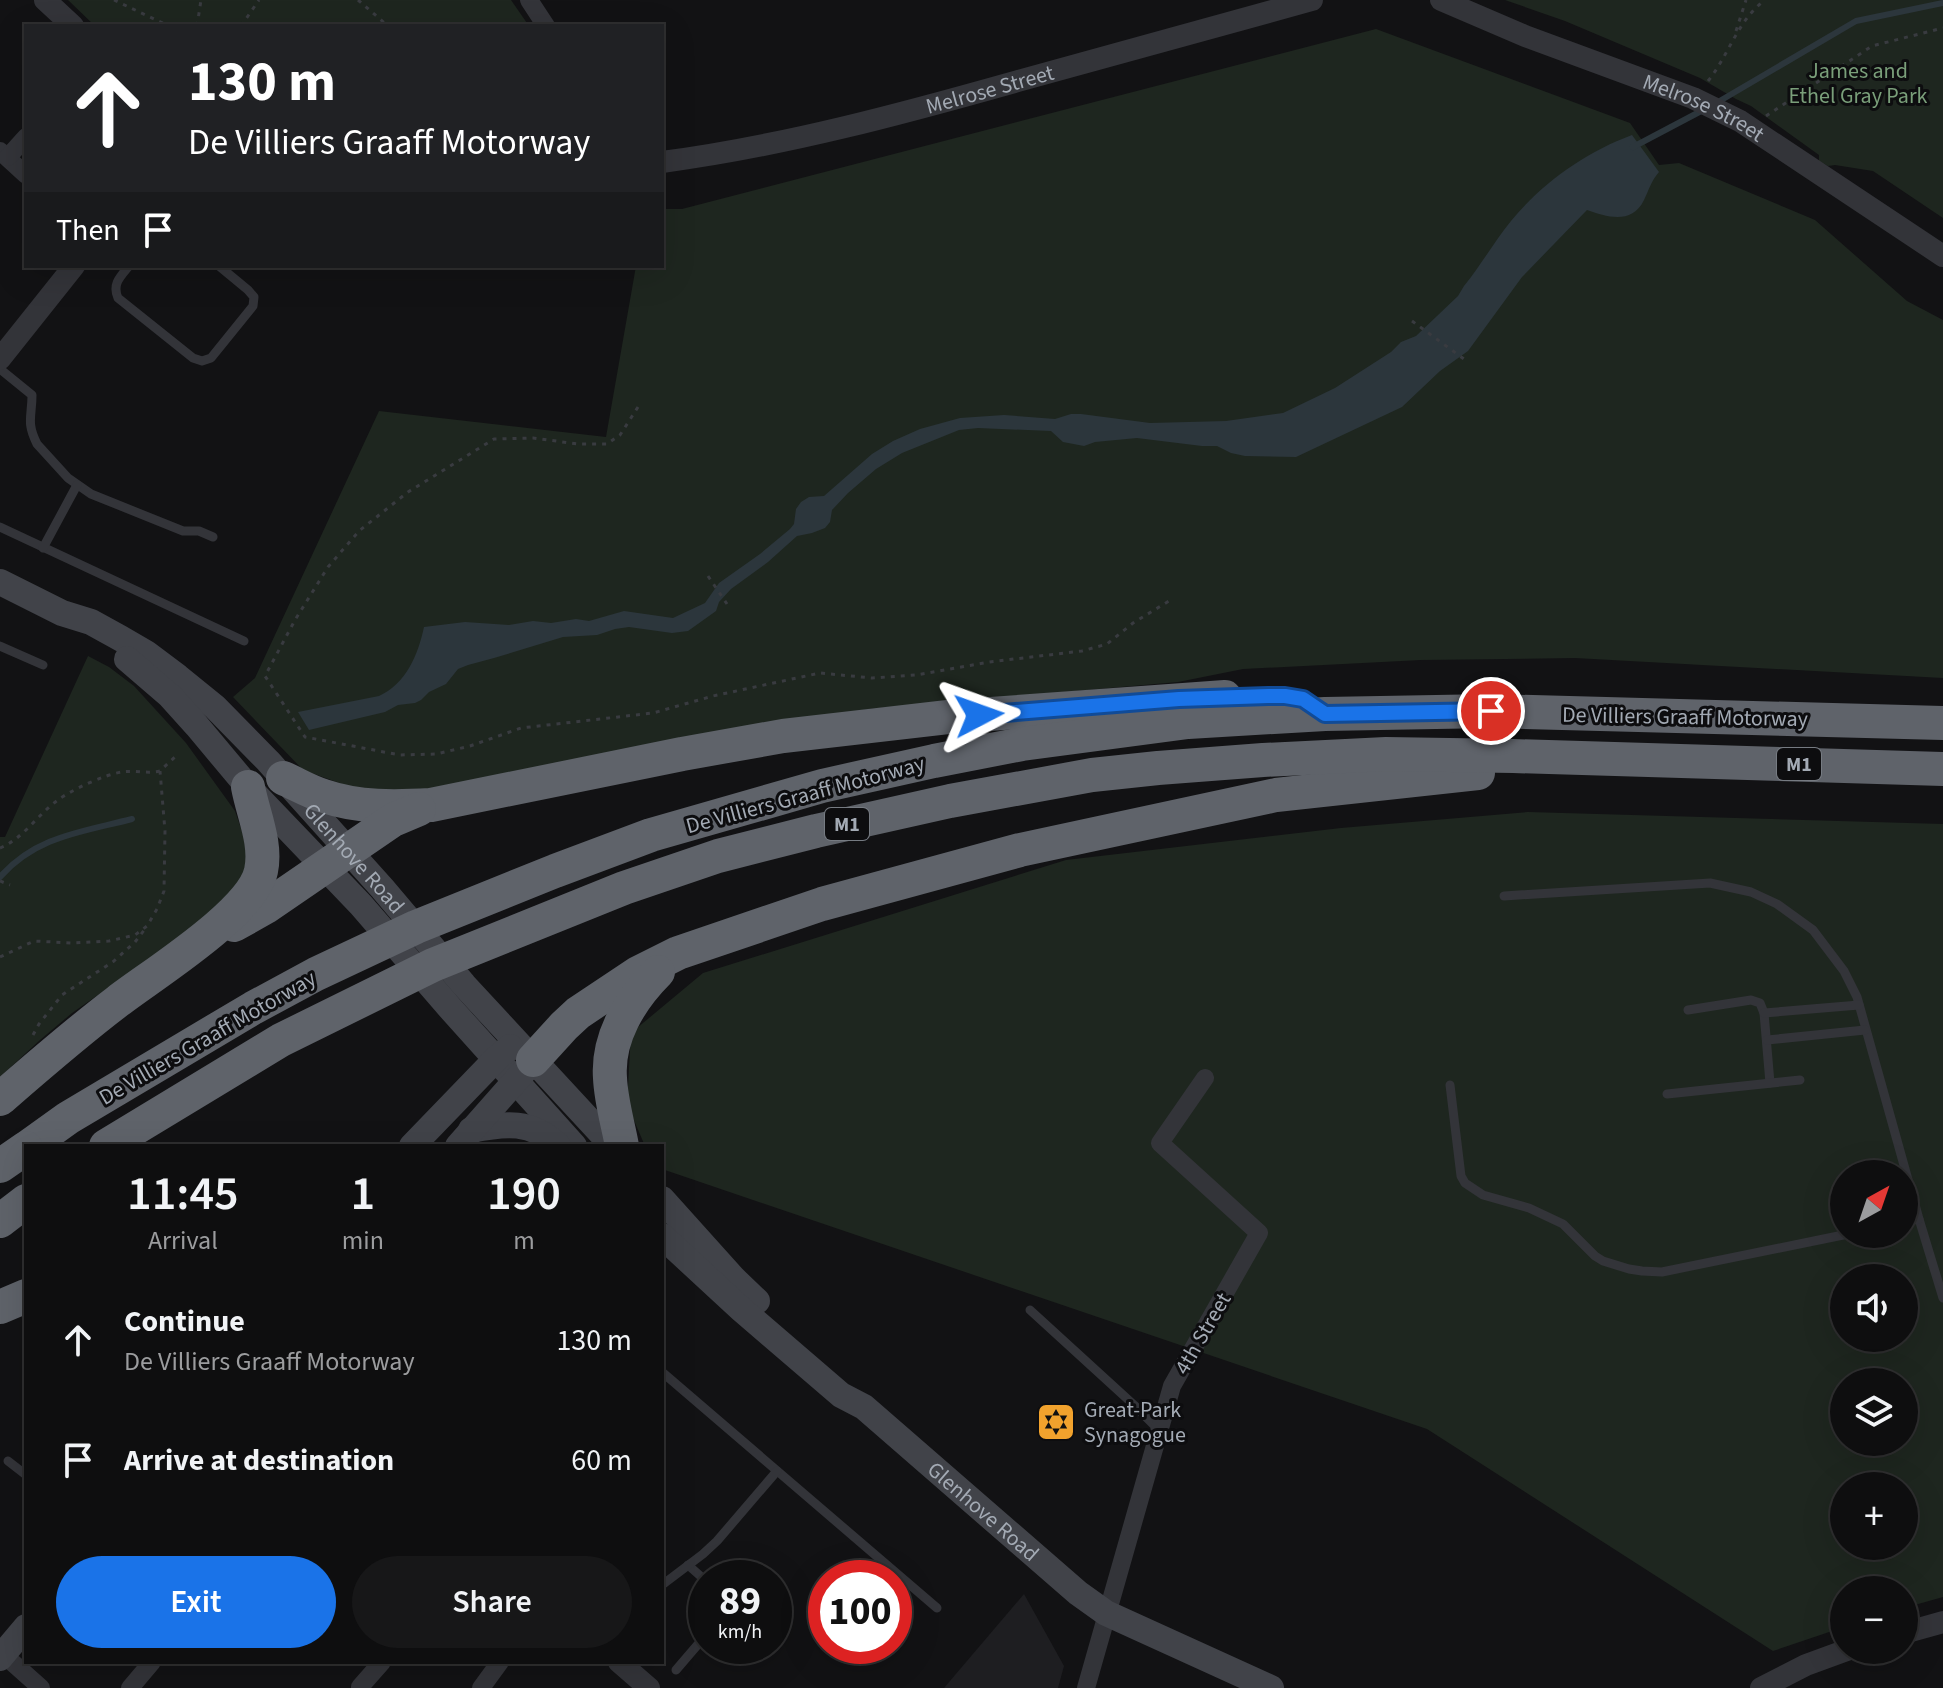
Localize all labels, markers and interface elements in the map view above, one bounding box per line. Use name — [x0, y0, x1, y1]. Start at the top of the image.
text: 130 m — [188, 43, 336, 122]
park label: James and Ethel Gray Park — [1789, 55, 1928, 112]
icon: ahead — [56, 56, 160, 160]
street label: Melrose Street — [922, 57, 1058, 123]
street label: Melrose Street — [1638, 66, 1771, 150]
text: De Villiers Graaff Motorway — [188, 117, 590, 168]
icon: arrive — [136, 208, 180, 252]
text: Then — [56, 209, 120, 252]
position arrow — [937, 673, 1021, 757]
pin — [1457, 677, 1525, 745]
icon: arrive — [1469, 689, 1513, 733]
street label: De Villiers Graaff Motorway — [1562, 699, 1809, 735]
street label: De Villiers Graaff Motorway — [682, 748, 929, 842]
road number: M1 — [1777, 748, 1821, 780]
street label: Glenhove Road — [296, 796, 412, 921]
road number: M1 — [825, 808, 869, 840]
street label: De Villiers Graaff Motorway — [93, 962, 323, 1113]
text: 11:45 — [127, 1160, 239, 1228]
text: 1 — [351, 1160, 375, 1228]
text: 190 — [487, 1160, 561, 1228]
north arrow — [1830, 1160, 1918, 1248]
map controls — [1830, 1160, 1918, 1664]
text: Arrival — [148, 1222, 218, 1259]
text: min — [342, 1222, 384, 1259]
text: m — [513, 1222, 535, 1259]
button: sound — [1830, 1264, 1918, 1352]
street label: 4th Street — [1167, 1286, 1239, 1380]
text: Continue — [124, 1300, 245, 1343]
icon: ahead — [56, 1318, 100, 1362]
text: 130 m — [556, 1319, 632, 1362]
text: De Villiers Graaff Motorway — [124, 1343, 415, 1380]
button: layers — [1830, 1368, 1918, 1456]
place label: Great-Park Synagogue — [1084, 1394, 1186, 1451]
synagogue icon: Great-Park Synagogue — [1035, 1401, 1077, 1443]
icon: arrive — [56, 1438, 100, 1482]
text: Arrive at destination — [124, 1439, 394, 1482]
text: 60 m — [571, 1439, 632, 1482]
street label: Glenhove Road — [920, 1454, 1046, 1569]
button: + — [1830, 1472, 1918, 1560]
button: Exit — [56, 1556, 336, 1648]
button: Share — [352, 1556, 632, 1648]
speed limit sign: 100 — [808, 1560, 912, 1664]
text: 89 — [719, 1573, 761, 1630]
button: − — [1830, 1576, 1918, 1664]
text: km/h — [718, 1618, 762, 1646]

